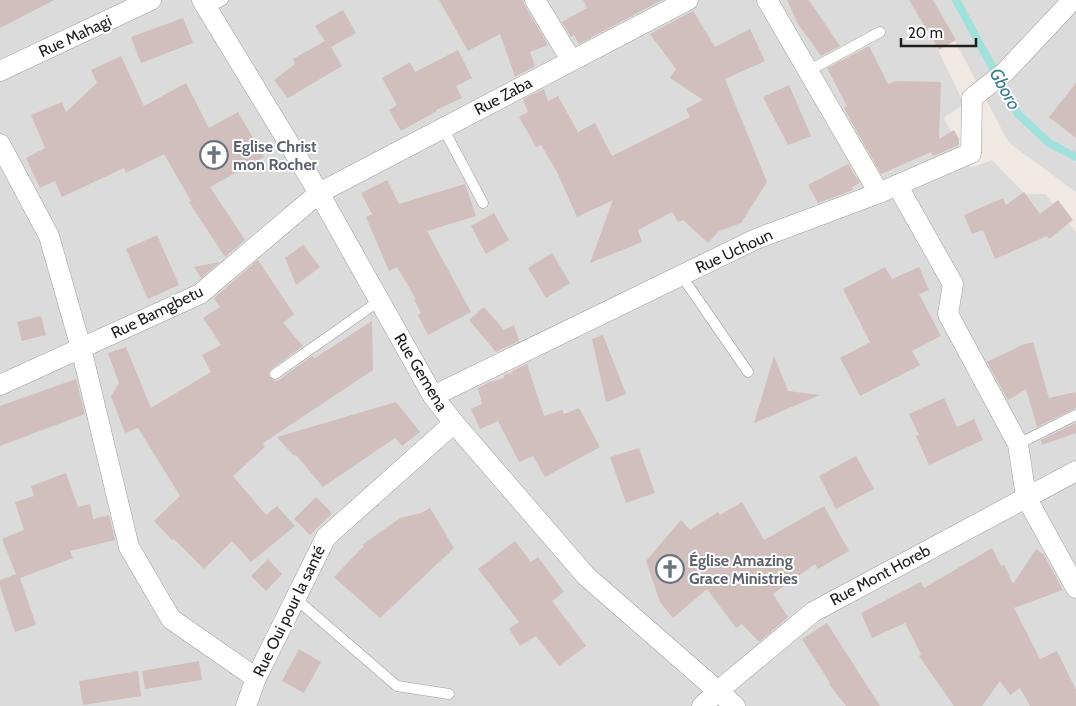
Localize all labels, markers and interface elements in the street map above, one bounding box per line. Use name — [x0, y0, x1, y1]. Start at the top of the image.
street label: Rue Mahagi — [36, 11, 114, 61]
scale bar — [901, 15, 976, 47]
text: 20 m — [908, 24, 943, 42]
water label: Gboro — [985, 64, 1025, 114]
street label: Rue Zaba — [471, 73, 535, 119]
place label: Eglise Christ mon Rocher — [233, 137, 318, 174]
church icon: Eglise Christ mon Rocher — [199, 140, 229, 170]
street label: Rue Uchoun — [692, 225, 776, 277]
street label: Rue Bamgbetu — [108, 282, 206, 342]
street label: Rue Gemena — [390, 330, 452, 415]
street label: Rue Mont Horeb — [827, 541, 933, 609]
street label: Rue Oui pour la santé — [249, 542, 329, 680]
place label: Église Amazing Grace Ministries — [689, 551, 798, 588]
church icon: Église Amazing Grace Ministries — [655, 554, 685, 584]

